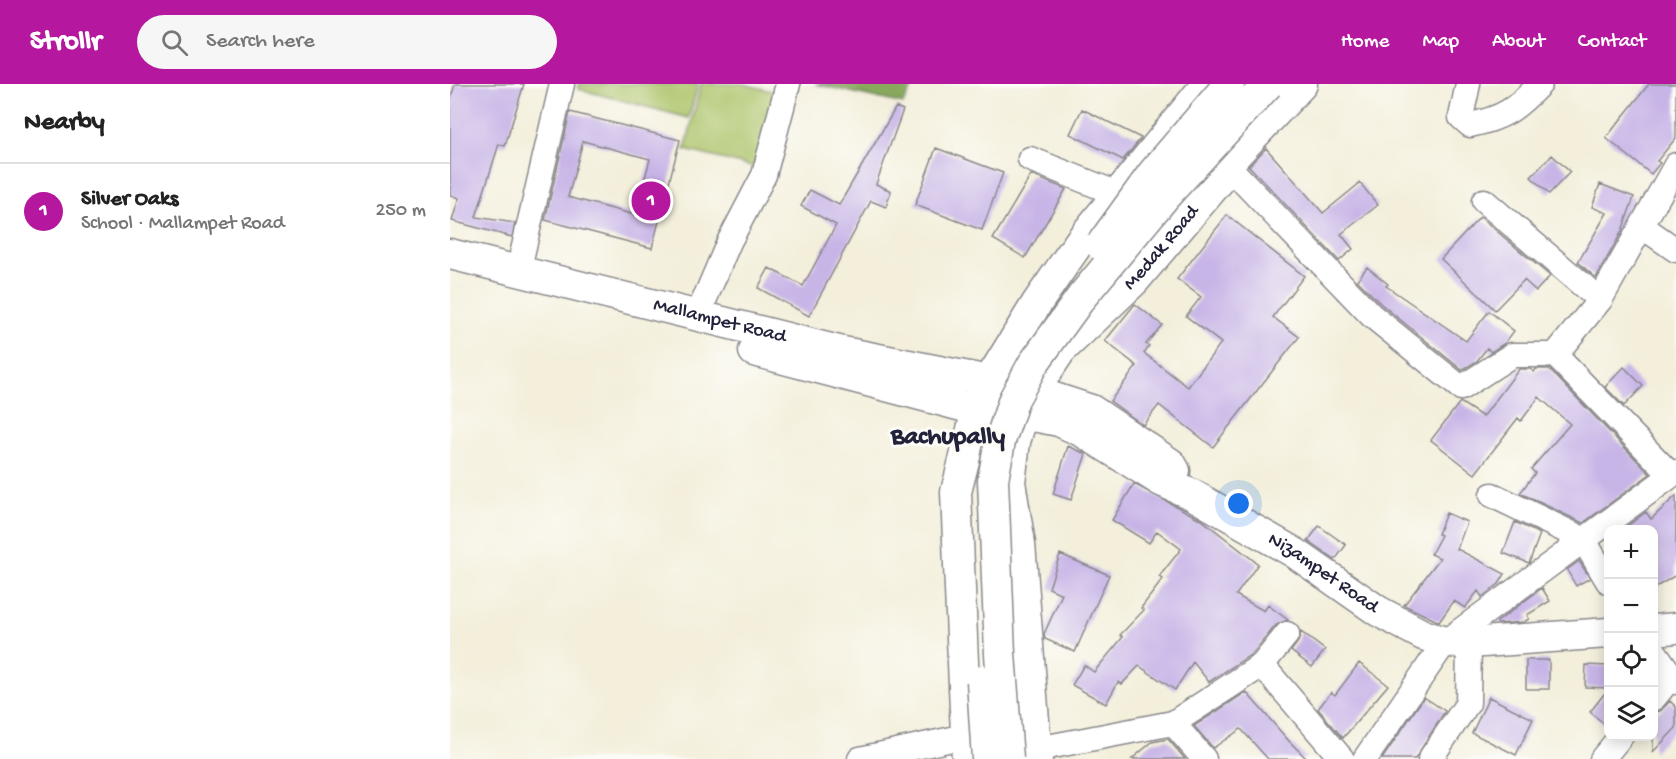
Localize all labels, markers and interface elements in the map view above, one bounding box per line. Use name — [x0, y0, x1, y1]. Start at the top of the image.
search box — [137, 15, 557, 69]
text: Strollr — [30, 26, 101, 59]
icon: search — [158, 26, 191, 59]
text: Search here — [206, 29, 315, 55]
text: Home — [1341, 30, 1389, 55]
text: Map — [1422, 30, 1459, 55]
text: About — [1492, 30, 1545, 55]
text: Contact — [1578, 30, 1646, 55]
text: Nearby — [24, 108, 105, 139]
pin: 1 — [632, 178, 670, 224]
text: Silver Oaks — [81, 187, 178, 213]
street label: Medak Road — [1119, 199, 1206, 296]
text: 1 — [39, 200, 48, 223]
text: 250 m — [375, 200, 426, 223]
text: School · Mallampet Road — [81, 213, 285, 236]
street label: Mallampet Road — [651, 294, 791, 349]
district label: Bachupally — [890, 423, 1005, 454]
your location — [1224, 489, 1253, 518]
map controls — [1604, 525, 1658, 741]
button: + — [1604, 525, 1658, 579]
street label: Nizampet Road — [1264, 528, 1384, 620]
button: − — [1604, 579, 1658, 633]
button: locate — [1604, 633, 1658, 687]
button: layers — [1604, 687, 1658, 741]

